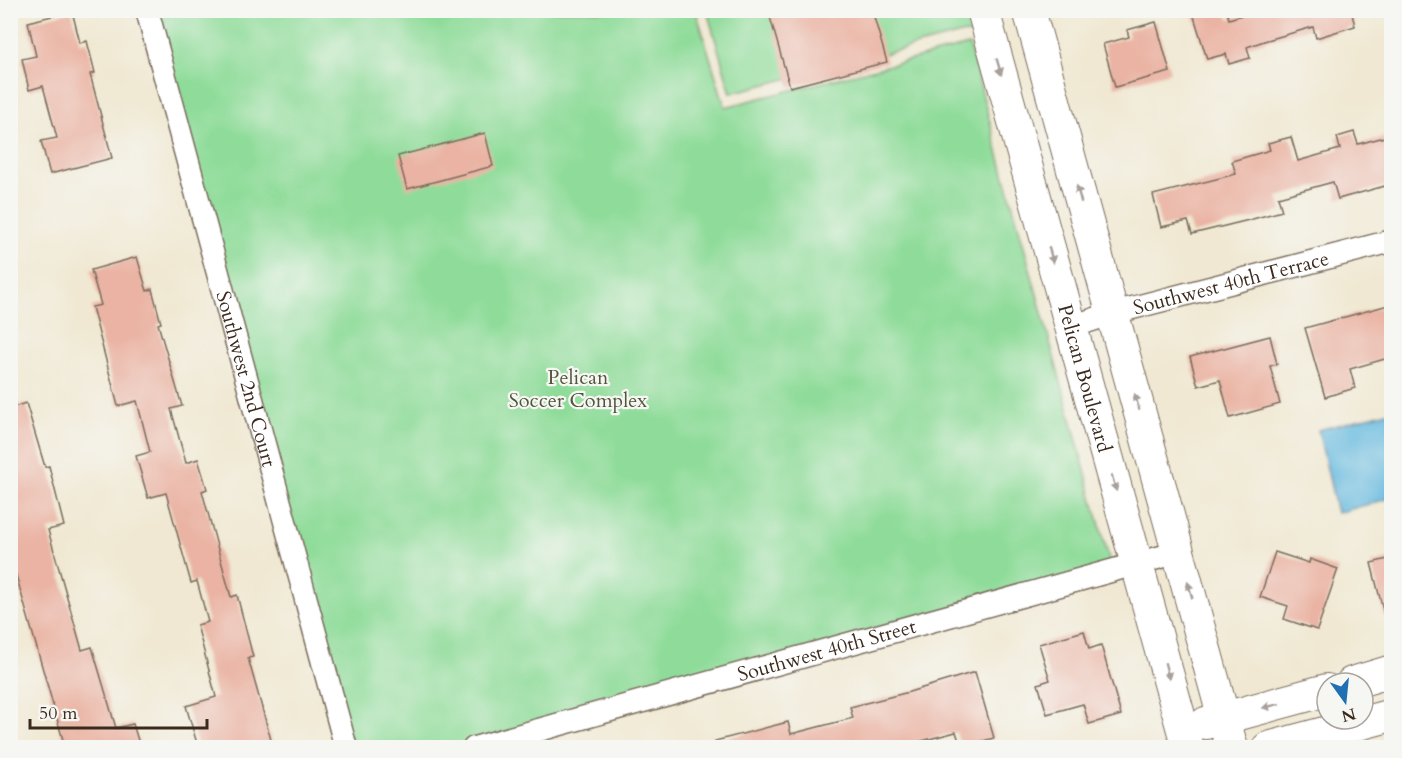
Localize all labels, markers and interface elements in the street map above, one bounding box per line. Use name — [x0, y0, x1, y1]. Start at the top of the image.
one-way arrow — [994, 58, 1004, 76]
one-way arrow — [1074, 185, 1084, 203]
street label: Southwest 40th Terrace — [1130, 245, 1332, 321]
one-way arrow — [1047, 246, 1056, 264]
street label: Southwest 2nd Court — [209, 288, 283, 471]
street label: Pelican Boulevard — [1051, 301, 1118, 456]
park label: Pelican Soccer Complex — [509, 364, 647, 414]
one-way arrow — [1132, 393, 1141, 411]
one-way arrow — [1110, 474, 1120, 492]
one-way arrow — [1184, 581, 1194, 599]
street label: Southwest 40th Street — [734, 613, 920, 688]
one-way arrow — [1162, 662, 1172, 680]
north arrow — [1315, 671, 1375, 731]
scale bar — [30, 692, 207, 730]
text: 50 m — [39, 701, 78, 726]
one-way arrow — [1262, 702, 1280, 712]
text: N — [1339, 702, 1358, 727]

